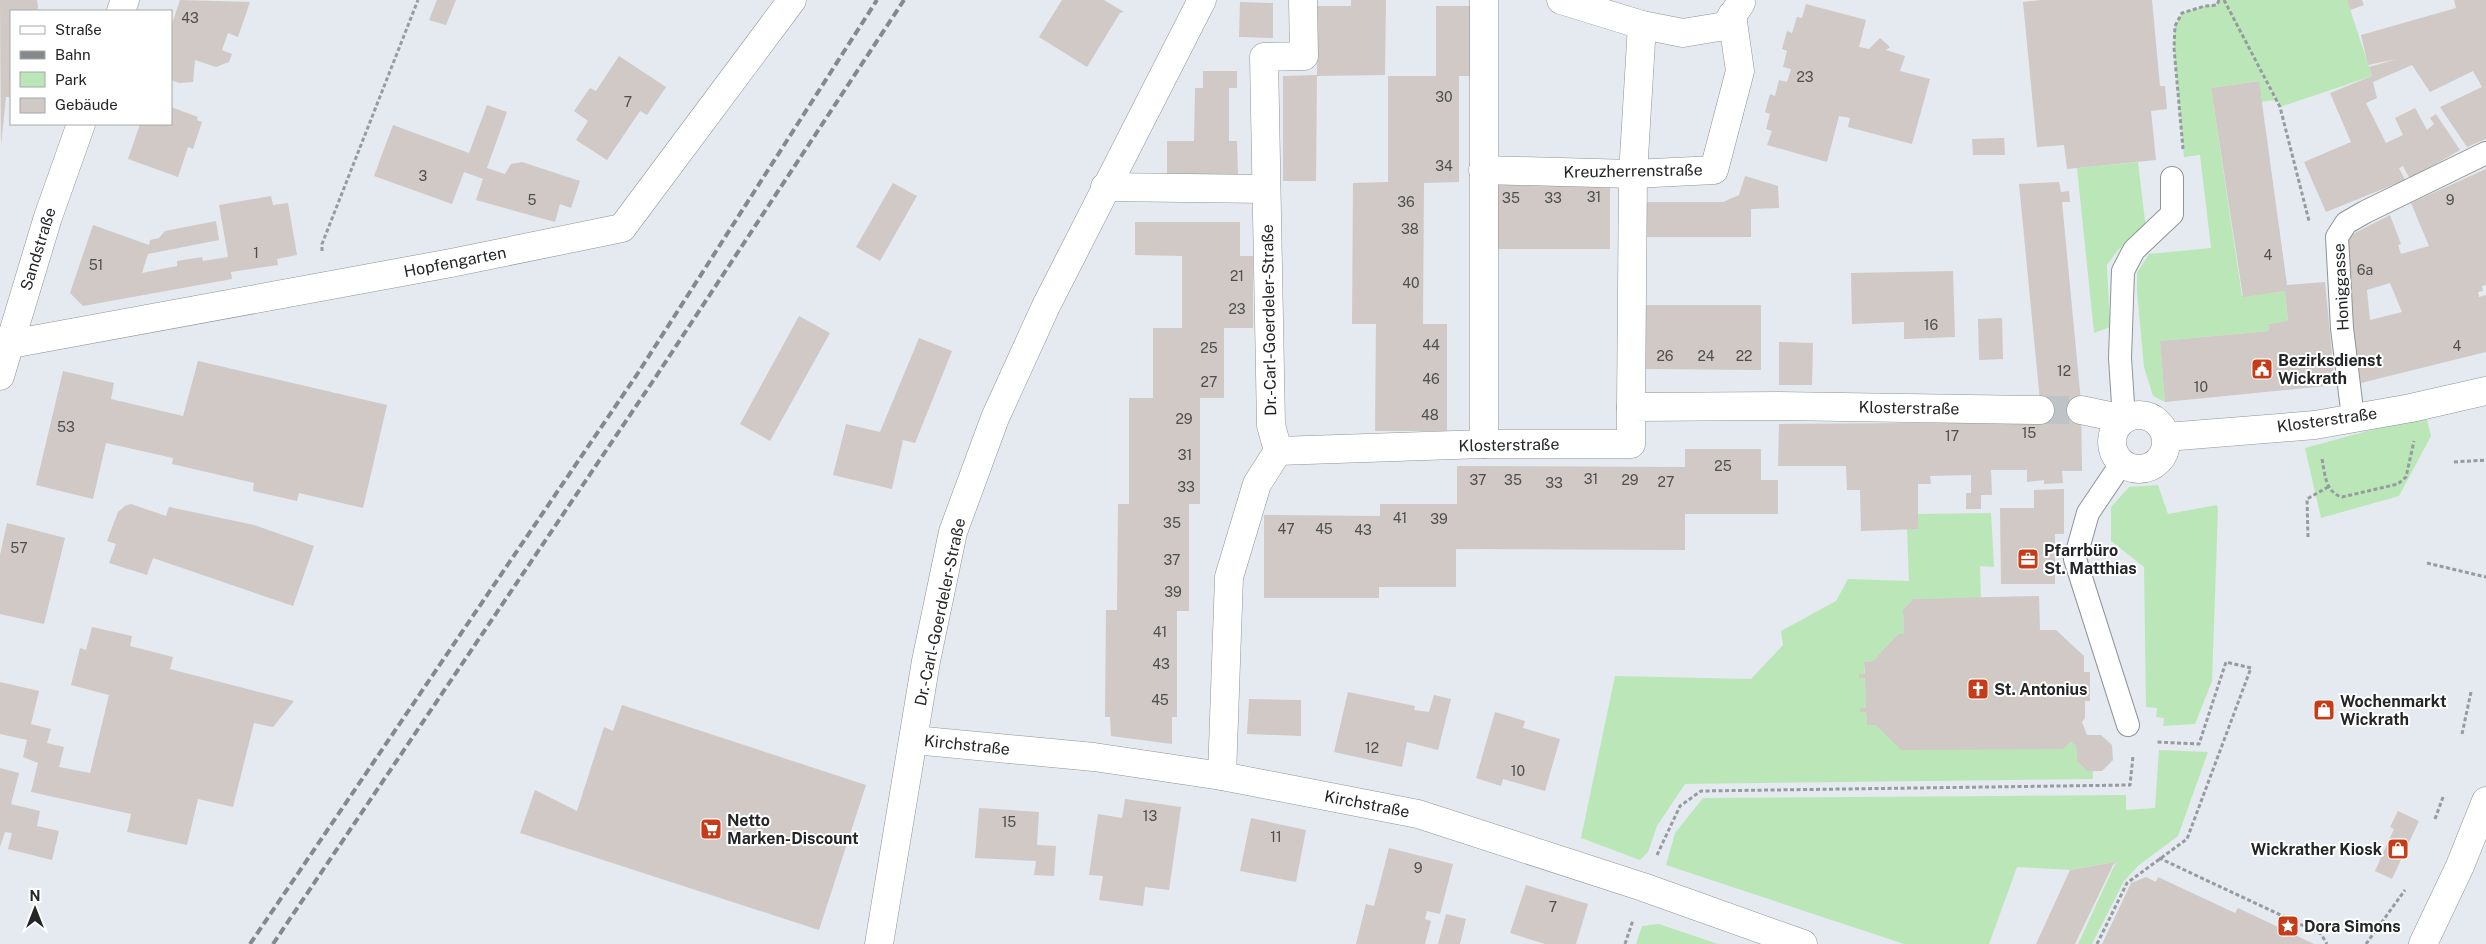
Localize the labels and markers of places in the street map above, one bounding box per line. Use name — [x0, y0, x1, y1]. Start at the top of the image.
place label: Bezirksdienst Wickrath — [2278, 351, 2382, 388]
public building icon: Bezirksdienst Wickrath — [2250, 357, 2274, 381]
place label: Pfarrbüro St. Matthias — [2044, 541, 2137, 578]
office icon: Pfarrbüro St. Matthias — [2016, 547, 2040, 571]
church icon: St. Antonius — [1966, 677, 1990, 701]
place label: St. Antonius — [1994, 680, 2088, 699]
place label: Wochenmarkt Wickrath — [2340, 692, 2447, 729]
shop icon: Wochenmarkt Wickrath — [2312, 698, 2336, 722]
place label: Netto Marken-Discount — [727, 811, 859, 848]
supermarket icon: Netto Marken-Discount — [699, 817, 723, 841]
shop icon: Wickrather Kiosk — [2386, 837, 2410, 861]
place label: Wickrather Kiosk — [2251, 840, 2382, 859]
place icon: Dora Simons — [2276, 914, 2300, 938]
place label: Dora Simons — [2304, 917, 2401, 936]

